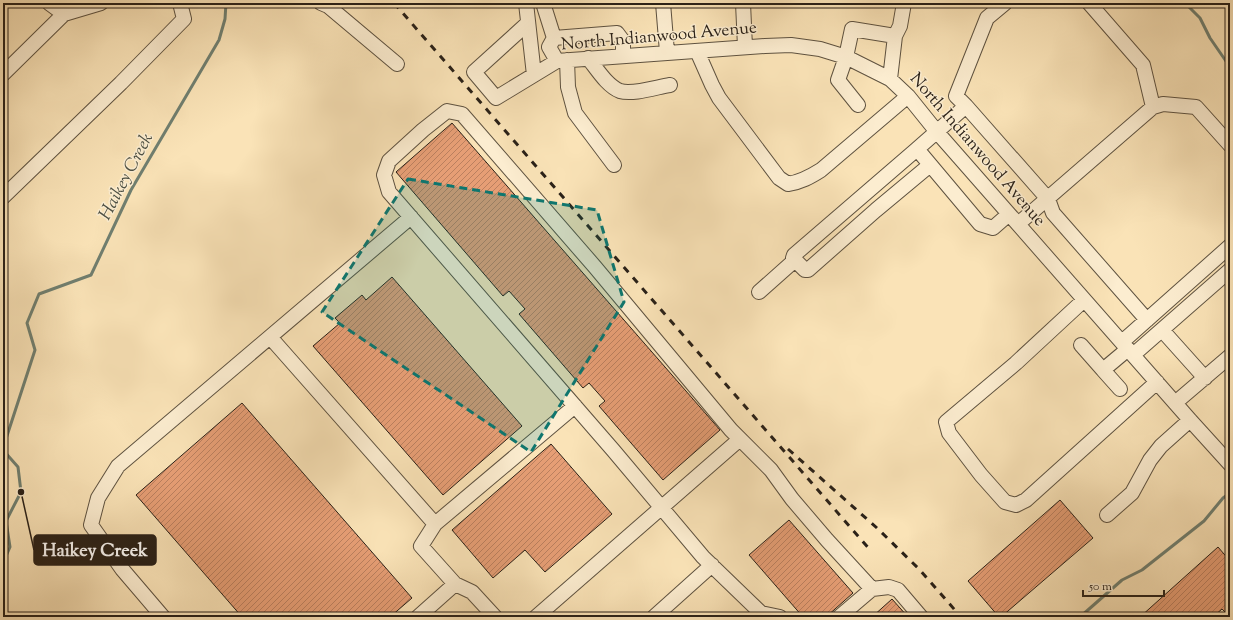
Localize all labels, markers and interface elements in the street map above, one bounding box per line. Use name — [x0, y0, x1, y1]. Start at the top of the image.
street label: North Indianwood Avenue — [560, 16, 758, 58]
street label: North Indianwood Avenue — [903, 68, 1051, 232]
water label: Haikey Creek — [93, 129, 161, 225]
callout: Haikey Creek — [34, 535, 156, 565]
text: Haikey Creek — [42, 539, 148, 565]
scale bar — [1083, 572, 1164, 598]
text: 50 m — [1088, 578, 1112, 596]

